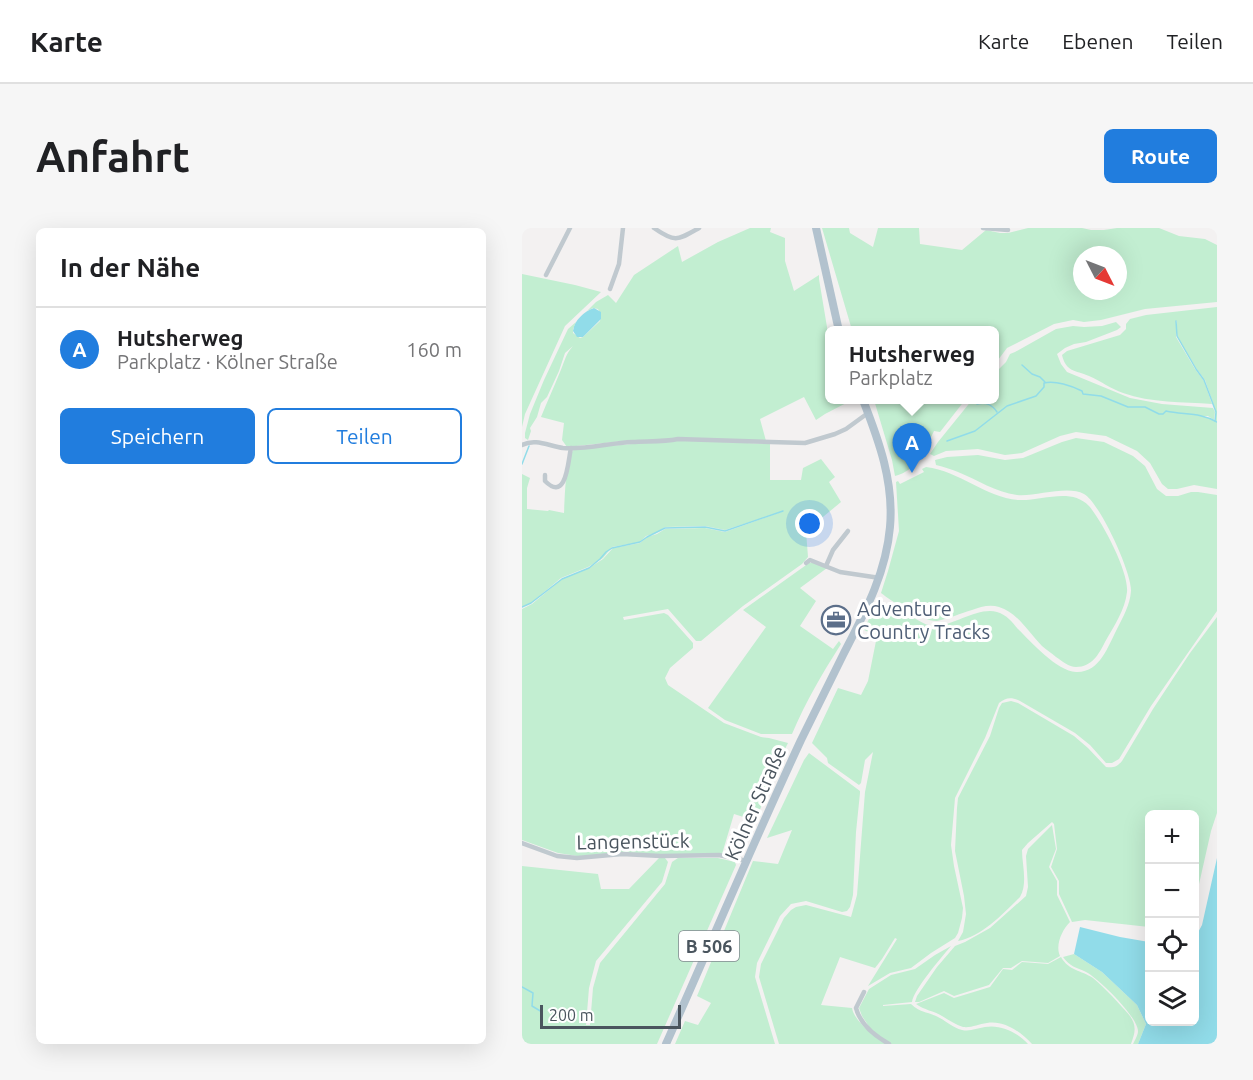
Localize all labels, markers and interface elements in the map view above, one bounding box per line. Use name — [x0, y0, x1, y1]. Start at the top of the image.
text: Karte — [30, 26, 103, 57]
text: Karte — [978, 29, 1029, 53]
text: Ebenen — [1062, 29, 1134, 53]
text: Teilen — [1167, 29, 1223, 53]
button: Route — [1104, 129, 1217, 183]
text: Anfahrt — [36, 133, 190, 180]
north arrow — [1073, 246, 1127, 300]
text: In der Nähe — [60, 253, 200, 282]
text: Hutsherweg — [117, 325, 244, 350]
popup — [825, 326, 999, 404]
text: A — [72, 338, 87, 361]
text: 160 m — [406, 338, 462, 361]
text: Hutsherweg — [849, 341, 975, 366]
text: Parkplatz · Kölner Straße — [117, 350, 338, 373]
text: Parkplatz — [849, 366, 933, 389]
button: Speichern — [60, 408, 255, 464]
button: Teilen — [267, 408, 462, 464]
pin: A — [892, 424, 932, 473]
your location — [795, 509, 824, 538]
place label: Adventure Country Tracks — [857, 597, 990, 643]
office icon: Adventure Country Tracks — [820, 604, 852, 636]
street label: Kölner Straße — [720, 742, 790, 864]
map controls — [1145, 810, 1199, 1026]
button: + — [1145, 810, 1199, 864]
street label: Langenstück — [576, 829, 690, 853]
button: − — [1145, 864, 1199, 918]
button: locate — [1145, 918, 1199, 972]
road number: B 506 — [679, 931, 739, 961]
button: layers — [1145, 972, 1199, 1026]
scale bar — [540, 1002, 681, 1030]
text: 200 m — [549, 1006, 594, 1024]

